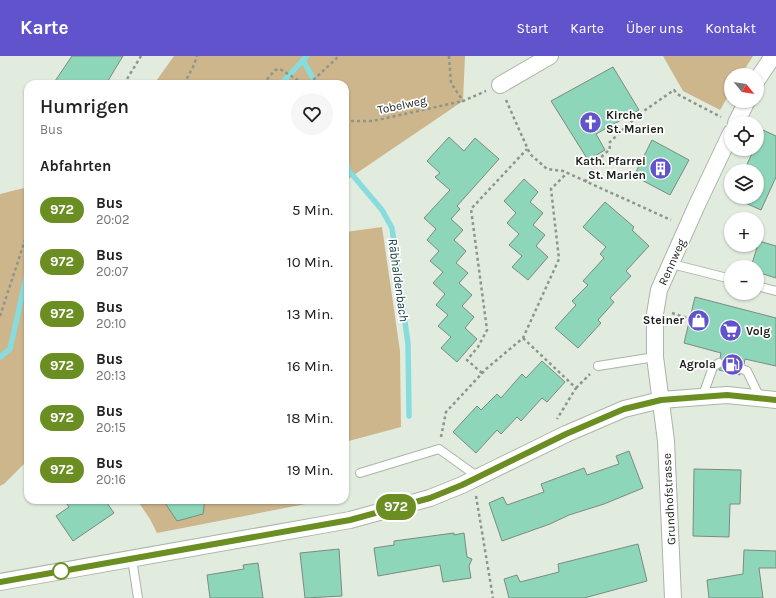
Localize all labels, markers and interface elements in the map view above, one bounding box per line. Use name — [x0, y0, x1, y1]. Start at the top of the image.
text: Karte — [20, 17, 69, 39]
text: Start — [516, 20, 548, 37]
text: Karte — [570, 20, 604, 37]
text: Über uns — [626, 20, 683, 37]
text: Kontakt — [705, 20, 756, 37]
north arrow — [724, 68, 764, 108]
map controls — [724, 68, 764, 300]
button: heart — [291, 93, 333, 135]
street label: Tobelweg — [376, 93, 428, 117]
text: Humrigen — [40, 96, 129, 118]
place label: Kirche St. Marien — [606, 108, 664, 136]
church icon: Kirche St. Marien — [578, 109, 604, 135]
button: locate — [724, 116, 764, 156]
text: Bus — [40, 122, 63, 137]
place label: Kath. Pfarrei St. Marien — [575, 154, 646, 182]
building icon: Kath. Pfarrei St. Marien — [648, 155, 674, 181]
text: Abfahrten — [40, 157, 111, 175]
button: layers — [724, 164, 764, 204]
text: Bus — [96, 194, 123, 212]
text: 972 — [50, 201, 74, 218]
text: 5 Min. — [292, 201, 333, 219]
text: 20:02 — [96, 212, 130, 227]
button: + — [724, 212, 764, 252]
street label: Rennweg — [656, 236, 689, 288]
water label: Räbhaldenbach — [385, 237, 412, 323]
text: Bus — [96, 246, 123, 264]
text: 972 — [50, 253, 74, 270]
text: 10 Min. — [287, 253, 333, 271]
button: − — [724, 260, 764, 300]
text: 20:07 — [96, 264, 128, 279]
text: Bus — [96, 298, 123, 316]
text: 972 — [50, 305, 74, 322]
text: 13 Min. — [287, 305, 333, 323]
shop icon: Steiner — [686, 307, 712, 333]
place label: Steiner — [643, 313, 684, 327]
text: 20:10 — [96, 316, 126, 331]
supermarket icon: Volg — [718, 318, 744, 344]
place label: Volg — [746, 324, 770, 338]
text: Bus — [96, 350, 123, 368]
fuel station icon: Agrola — [719, 351, 745, 377]
text: 972 — [50, 357, 74, 374]
text: 16 Min. — [287, 357, 333, 375]
place label: Agrola — [679, 357, 716, 371]
text: 20:13 — [96, 368, 126, 383]
text: Bus — [96, 402, 123, 420]
text: 972 — [50, 409, 74, 426]
text: 18 Min. — [286, 409, 333, 427]
text: 20:15 — [96, 420, 126, 435]
street label: Grundhofstrasse — [660, 453, 678, 545]
text: Bus — [96, 454, 123, 472]
text: 972 — [50, 461, 74, 478]
text: 19 Min. — [287, 461, 333, 479]
text: 20:16 — [96, 472, 126, 487]
line badge: 972 — [373, 494, 419, 520]
text: 972 — [384, 498, 408, 515]
unlabelled marker — [52, 562, 70, 580]

